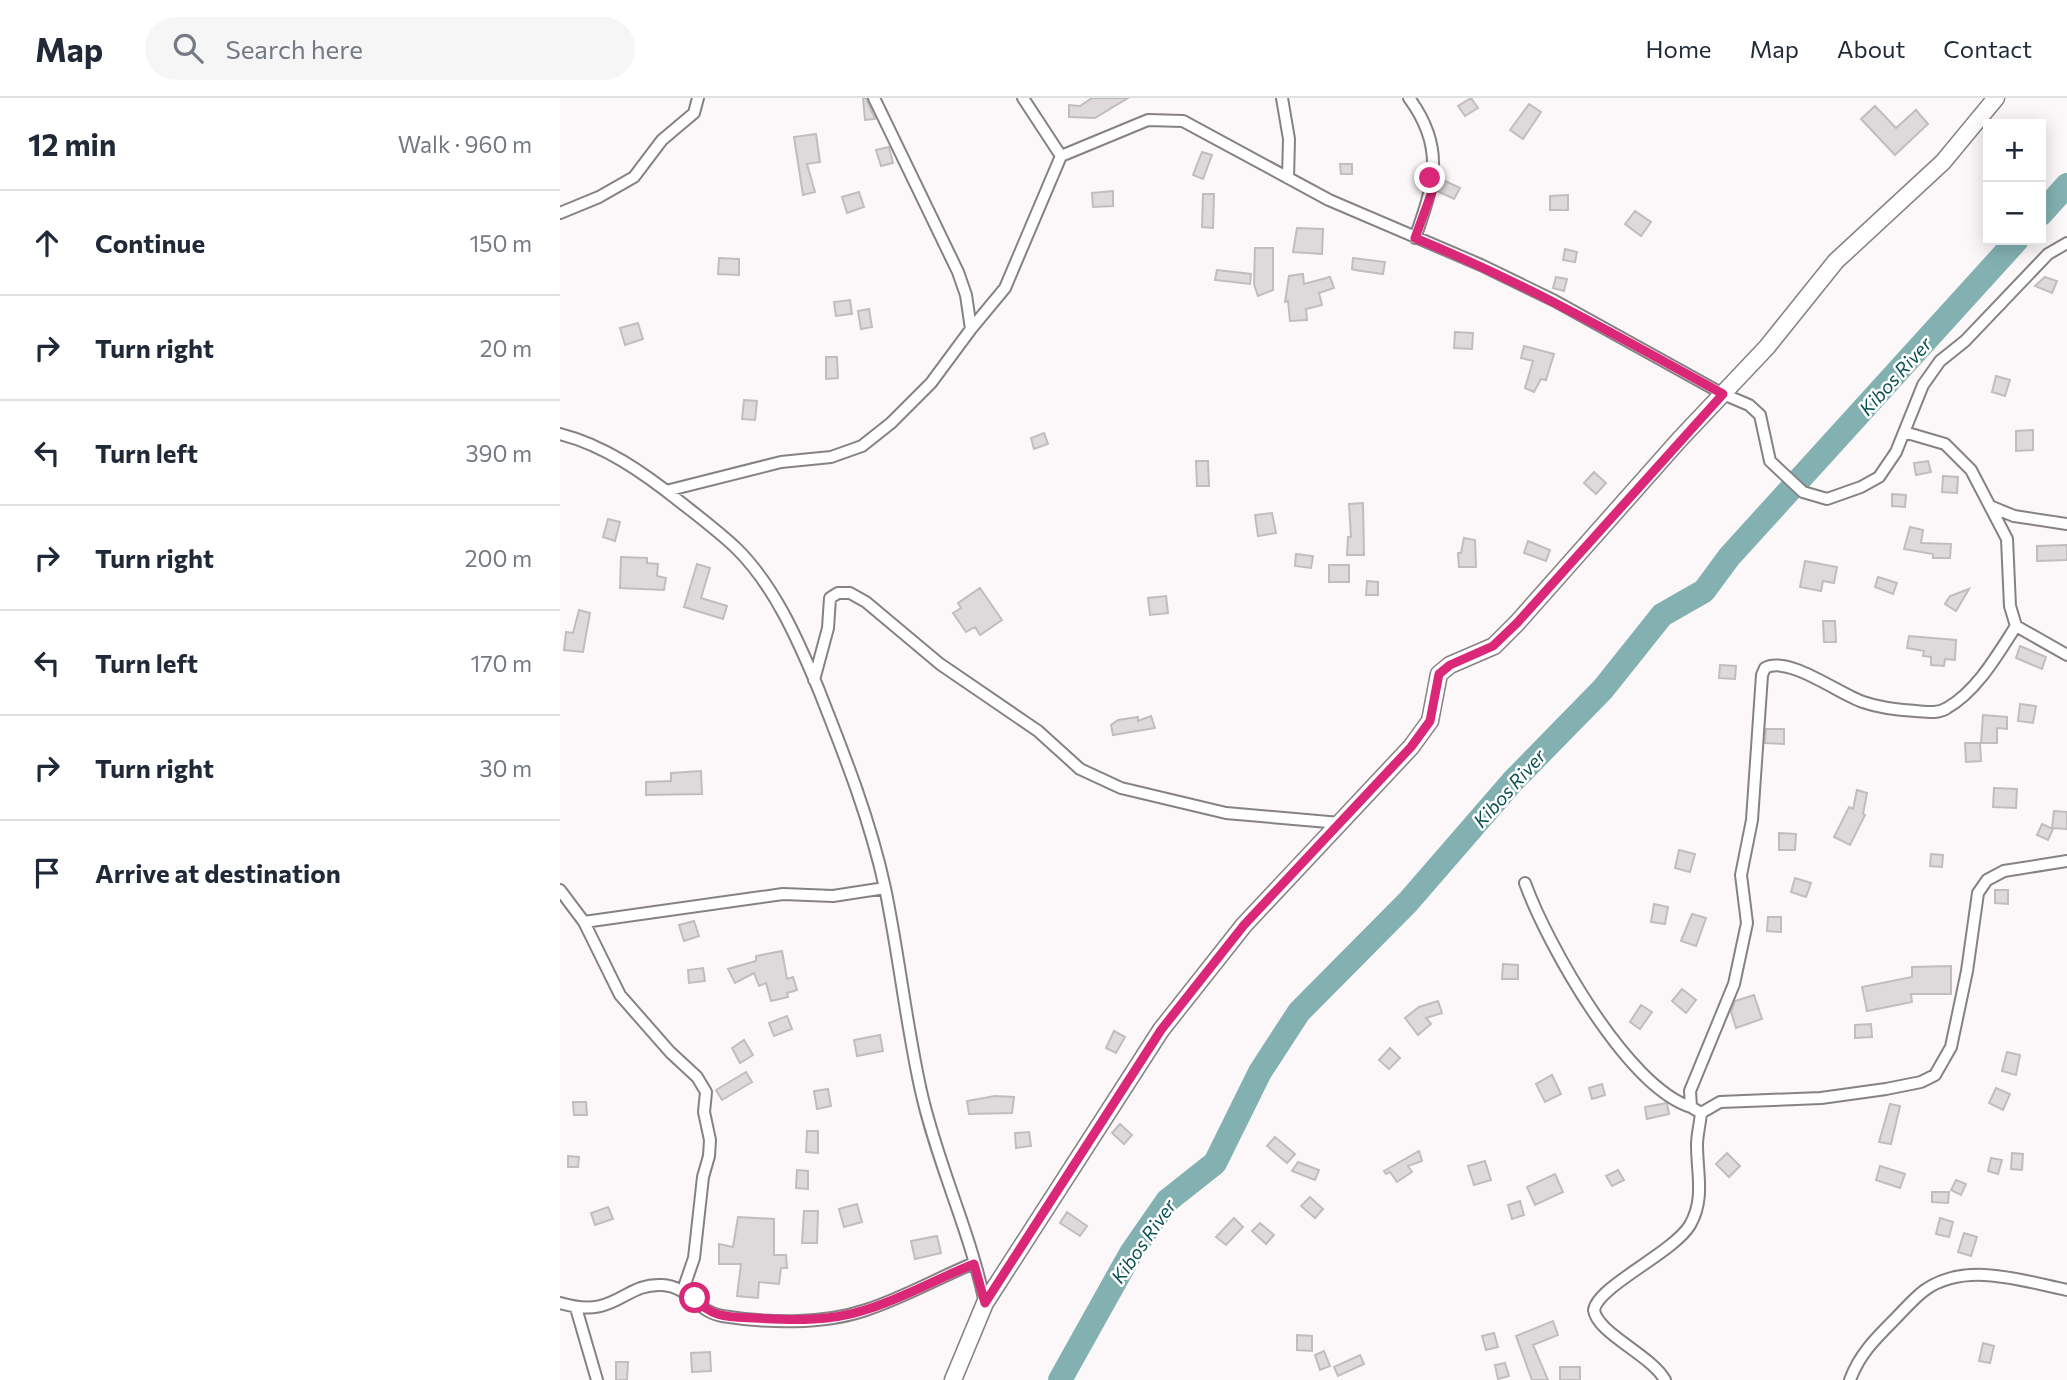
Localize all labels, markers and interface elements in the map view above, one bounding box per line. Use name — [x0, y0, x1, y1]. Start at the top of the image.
search box — [145, 17, 635, 80]
text: Map — [35, 28, 103, 69]
icon: search — [169, 29, 207, 67]
text: Search here — [225, 33, 363, 64]
text: Home — [1646, 34, 1712, 63]
text: Map — [1750, 34, 1799, 63]
text: About — [1837, 34, 1905, 63]
text: Contact — [1943, 34, 2032, 63]
map controls — [1983, 119, 2046, 245]
button: + — [1983, 119, 2046, 182]
text: 12 min — [28, 125, 116, 162]
text: Walk · 960 m — [398, 130, 532, 158]
route end — [1414, 162, 1445, 193]
button: − — [1983, 182, 2046, 245]
icon: ahead — [28, 224, 66, 262]
text: Continue — [95, 227, 205, 258]
text: 150 m — [469, 229, 532, 257]
icon: right — [28, 329, 66, 367]
water label: Kibos River — [1854, 331, 1937, 420]
text: Turn right — [95, 332, 214, 363]
text: 20 m — [480, 334, 532, 362]
icon: left — [28, 434, 66, 472]
text: Turn left — [95, 437, 198, 468]
text: 390 m — [465, 439, 532, 467]
icon: right — [28, 539, 66, 577]
text: Turn right — [95, 542, 214, 573]
text: 200 m — [465, 544, 532, 572]
icon: left — [28, 644, 66, 682]
text: Turn left — [95, 647, 198, 678]
text: 170 m — [471, 649, 532, 677]
water label: Kibos River — [1468, 743, 1551, 832]
icon: right — [28, 749, 66, 787]
text: Turn right — [95, 752, 214, 783]
text: 30 m — [479, 754, 532, 782]
icon: arrive — [28, 854, 66, 892]
text: Arrive at destination — [95, 857, 341, 888]
water label: Kibos River — [1106, 1193, 1181, 1287]
route start — [679, 1282, 710, 1313]

